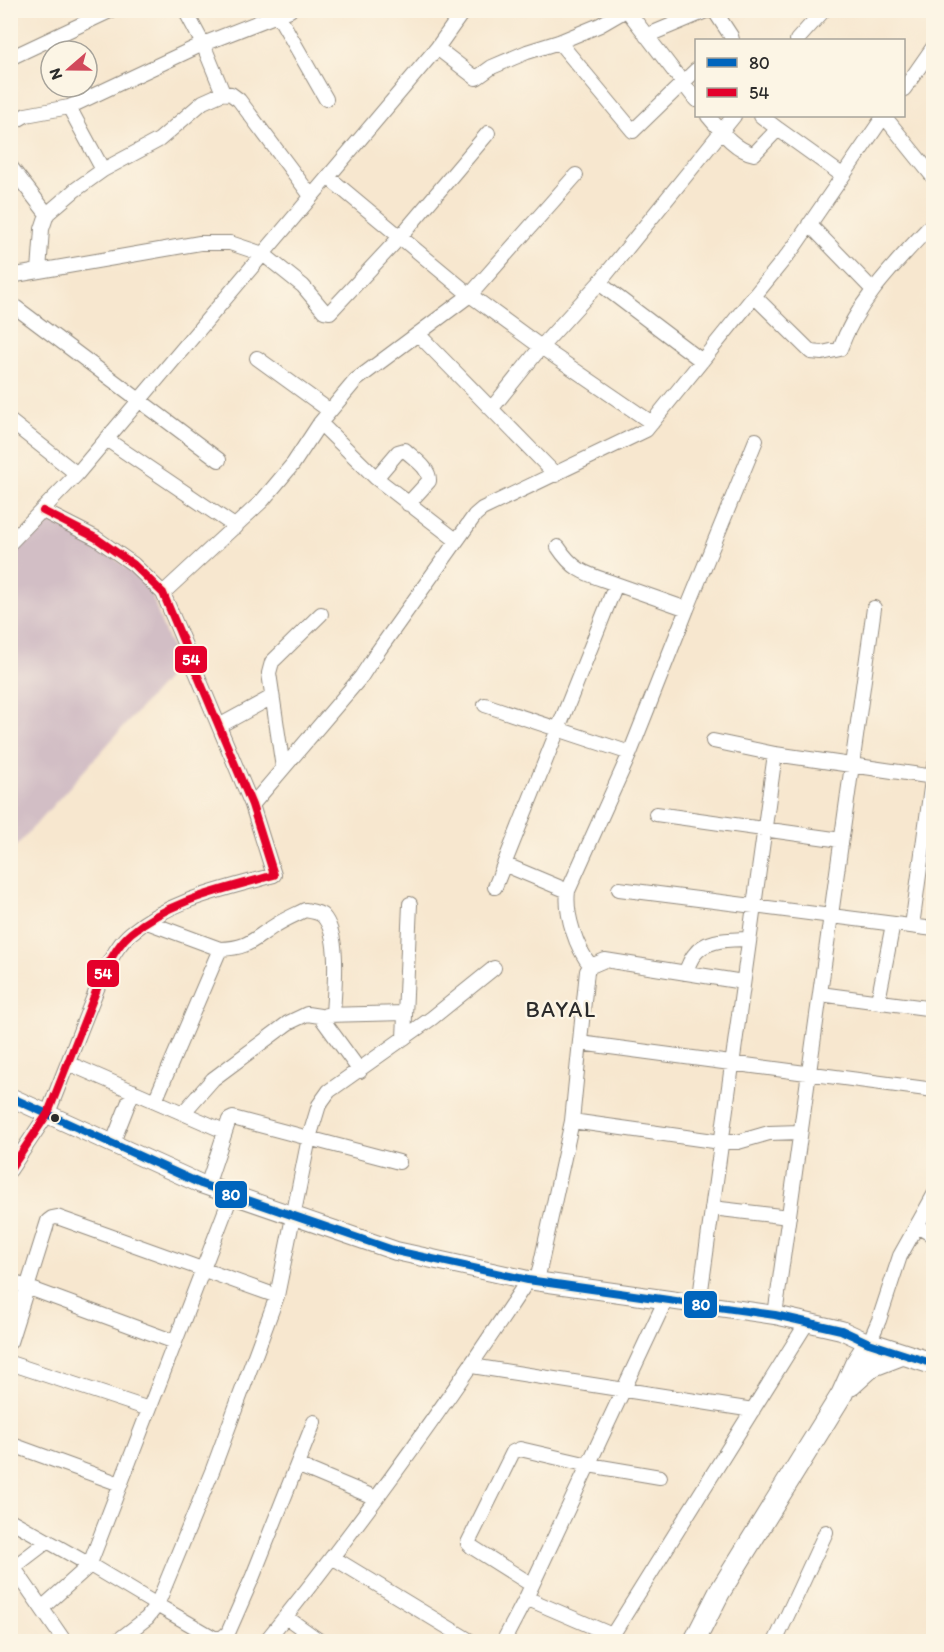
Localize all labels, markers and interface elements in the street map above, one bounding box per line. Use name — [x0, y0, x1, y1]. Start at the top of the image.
north arrow — [39, 39, 99, 99]
legend — [695, 39, 905, 117]
text: 80 — [749, 52, 770, 74]
text: N — [45, 66, 66, 82]
text: 54 — [749, 82, 769, 104]
line badge: 54 — [174, 645, 208, 674]
text: 54 — [182, 650, 200, 669]
line badge: 54 — [86, 959, 120, 988]
text: 54 — [94, 964, 112, 983]
district label: BAYAL — [525, 996, 597, 1023]
unlabelled marker — [49, 1112, 61, 1124]
line badge: 80 — [214, 1180, 248, 1209]
text: 80 — [222, 1185, 240, 1204]
line badge: 80 — [683, 1290, 718, 1319]
text: 80 — [692, 1295, 710, 1314]

